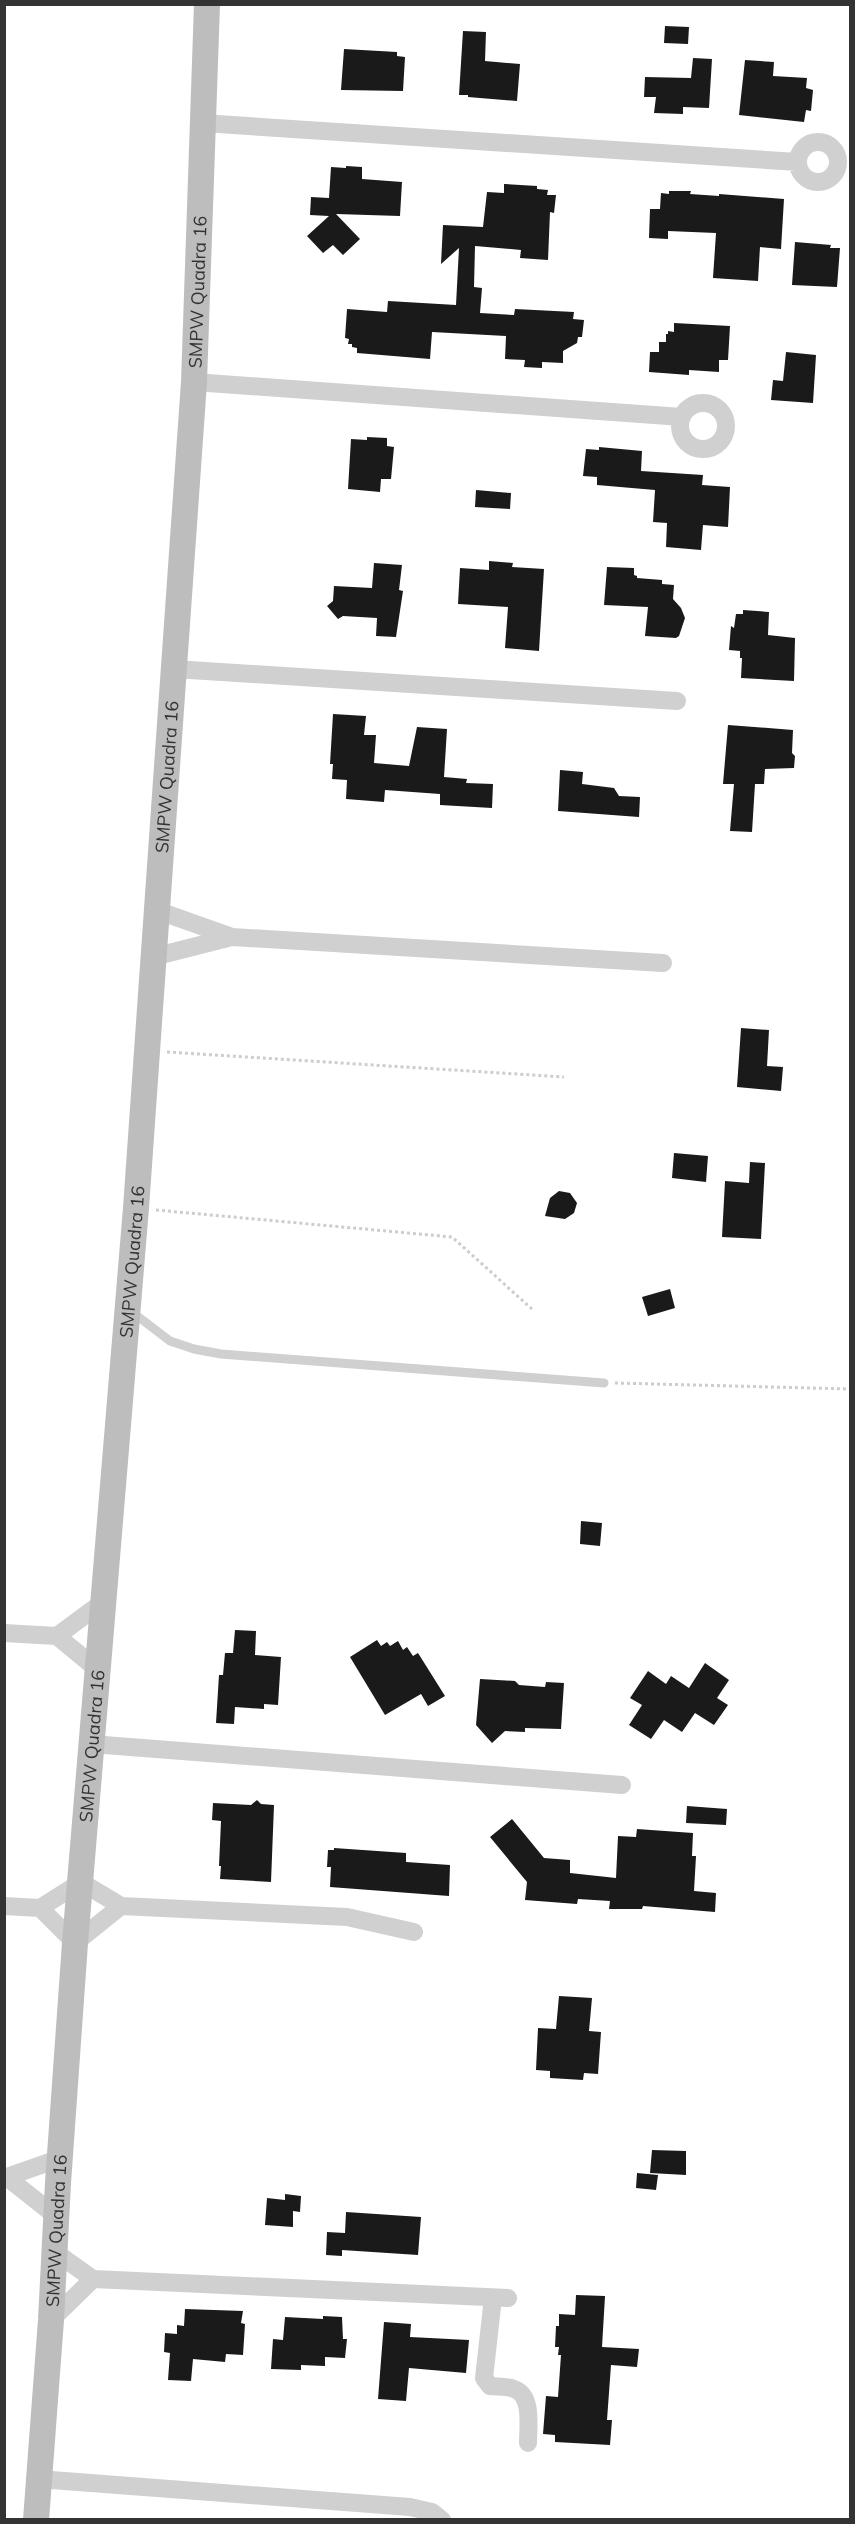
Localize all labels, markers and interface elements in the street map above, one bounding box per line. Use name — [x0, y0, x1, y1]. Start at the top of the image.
street label: SMPW Quadra 16 — [183, 215, 211, 369]
street label: SMPW Quadra 16 — [149, 700, 183, 854]
street label: SMPW Quadra 16 — [114, 1185, 149, 1339]
street label: SMPW Quadra 16 — [74, 1669, 109, 1823]
street label: SMPW Quadra 16 — [40, 2154, 71, 2307]

